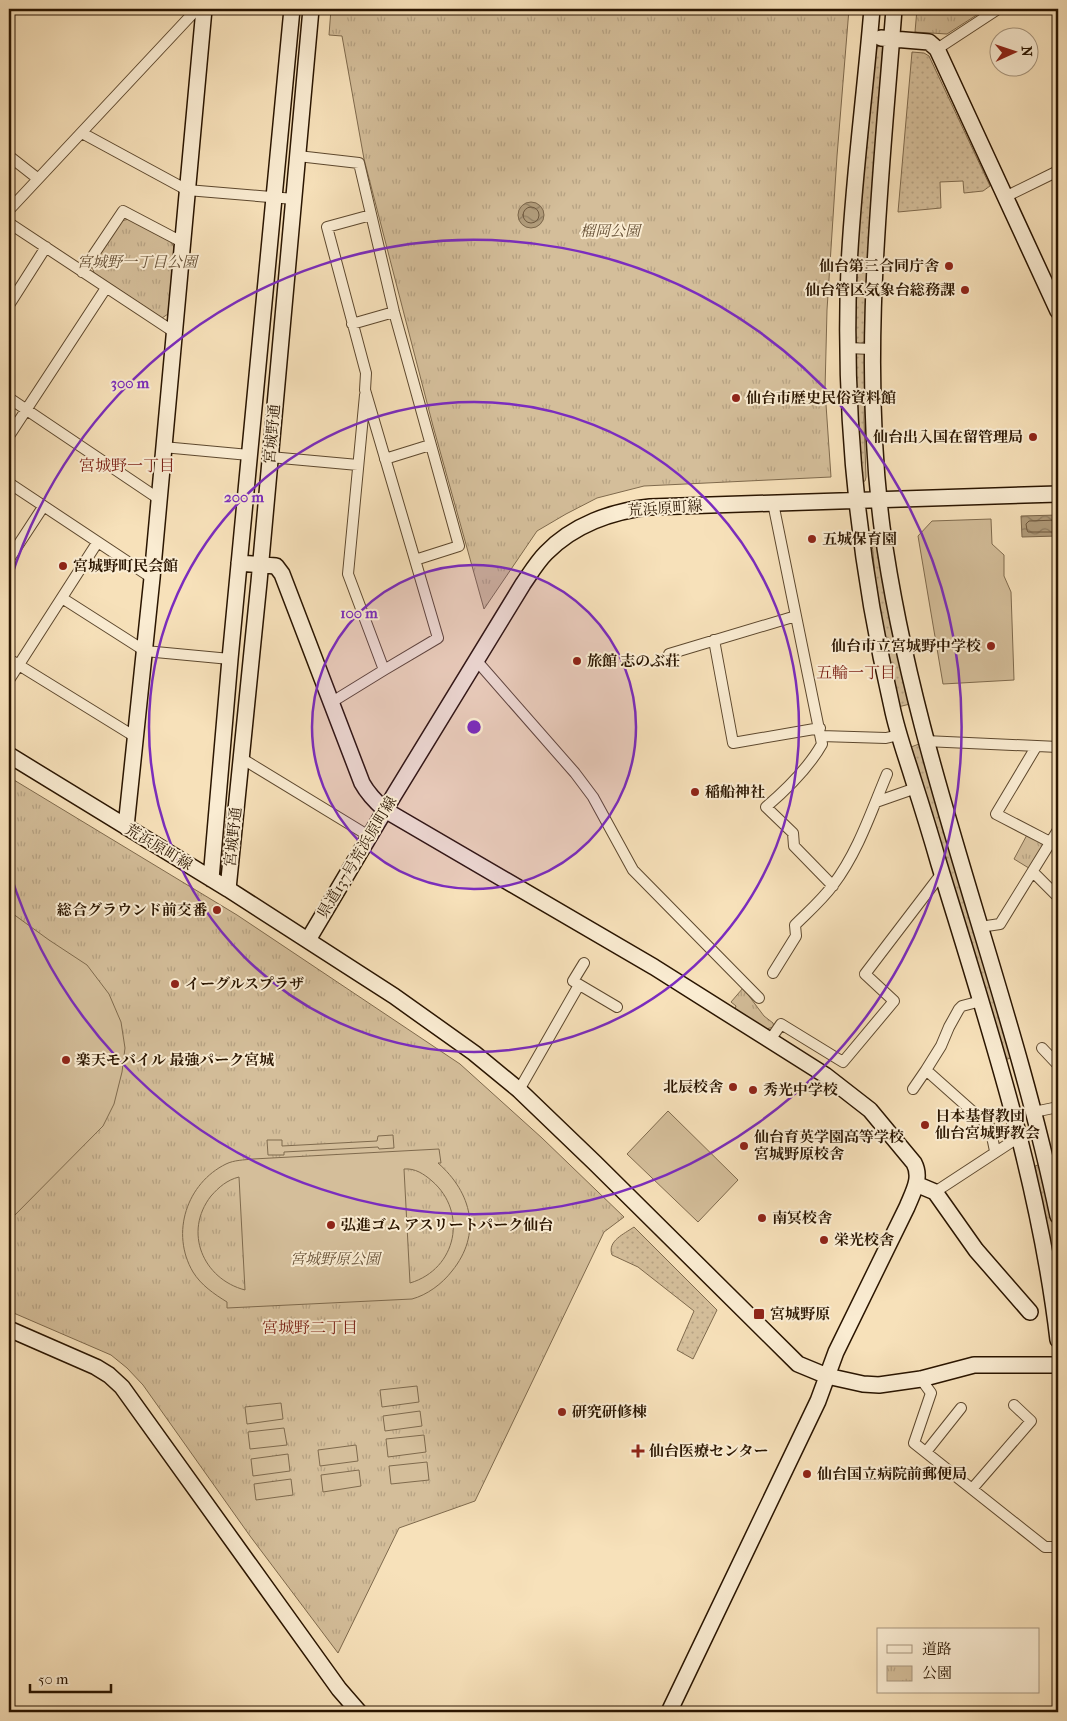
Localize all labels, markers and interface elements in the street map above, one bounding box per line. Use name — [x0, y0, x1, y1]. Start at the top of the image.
north arrow — [990, 28, 1040, 78]
text: N — [1018, 46, 1035, 57]
park label: 榴岡公園 — [580, 222, 643, 240]
park label: 宮城野一丁目公園 — [77, 253, 200, 271]
place label: 仙台第三合同庁舎 — [819, 257, 940, 275]
marker: 仙台第三合同庁舎 — [943, 260, 955, 272]
place label: 仙台管区気象台総務課 — [805, 281, 955, 299]
marker: 仙台管区気象台総務課 — [959, 284, 971, 296]
text: 300 m — [111, 374, 150, 392]
place label: 仙台市歴史民俗資料館 — [746, 389, 896, 407]
marker: 仙台市歴史民俗資料館 — [730, 392, 742, 404]
street label: 宮城野通 — [260, 403, 284, 465]
place label: 仙台出入国在留管理局 — [873, 428, 1023, 446]
marker: 仙台出入国在留管理局 — [1027, 431, 1039, 443]
district label: 宮城野一丁目 — [79, 456, 175, 475]
text: 200 m — [224, 488, 264, 506]
street label: 荒浜原町線 — [627, 496, 703, 520]
place label: 五城保育園 — [822, 530, 897, 548]
marker: 五城保育園 — [806, 533, 818, 545]
place label: 宮城野町民会館 — [73, 557, 178, 575]
marker: 宮城野町民会館 — [57, 560, 69, 572]
text: 100 m — [340, 604, 378, 622]
place label: 仙台市立宮城野中学校 — [831, 637, 981, 655]
marker: 仙台市立宮城野中学校 — [985, 640, 997, 652]
place label: 旅館 志のぶ荘 — [587, 652, 680, 670]
marker: 旅館 志のぶ荘 — [571, 655, 583, 667]
district label: 五輪一丁目 — [816, 663, 896, 682]
centre of rings — [465, 718, 483, 736]
place label: 稲船神社 — [705, 783, 765, 801]
marker: 稲船神社 — [689, 786, 701, 798]
street label: 県道137号荒浜原町線 — [314, 793, 400, 921]
street label: 宮城野通 — [221, 806, 245, 868]
street label: 荒浜原町線 — [122, 820, 196, 874]
place label: 総合グラウンド前交番 — [57, 901, 208, 919]
marker: 総合グラウンド前交番 — [211, 904, 223, 916]
place label: イーグルスプラザ — [185, 975, 304, 993]
marker: イーグルスプラザ — [169, 978, 181, 990]
place label: 楽天モバイル 最強パーク宮城 — [76, 1051, 274, 1069]
marker: 楽天モバイル 最強パーク宮城 — [60, 1054, 72, 1066]
place label: 北辰校舎 — [663, 1078, 724, 1096]
marker: 北辰校舎 — [727, 1081, 739, 1093]
place label: 秀光中学校 — [763, 1081, 838, 1099]
marker: 秀光中学校 — [747, 1084, 759, 1096]
place label: 日本基督教団 仙台宮城野教会 — [935, 1107, 1040, 1142]
marker: 日本基督教団 仙台宮城野教会 — [919, 1119, 931, 1131]
place label: 仙台育英学園高等学校 宮城野原校舎 — [754, 1128, 904, 1163]
marker: 仙台育英学園高等学校 宮城野原校舎 — [738, 1140, 750, 1152]
place label: 南冥校舎 — [772, 1209, 833, 1227]
marker: 南冥校舎 — [756, 1212, 768, 1224]
place label: 弘進ゴム アスリートパーク仙台 — [341, 1216, 553, 1234]
marker: 弘進ゴム アスリートパーク仙台 — [325, 1219, 337, 1231]
place label: 栄光校舎 — [834, 1231, 895, 1249]
marker: 栄光校舎 — [818, 1234, 830, 1246]
park label: 宮城野原公園 — [290, 1250, 383, 1268]
place label: 宮城野原 — [770, 1305, 830, 1323]
marker: 宮城野原 — [752, 1307, 766, 1321]
district label: 宮城野二丁目 — [262, 1318, 358, 1337]
place label: 研究研修棟 — [572, 1403, 647, 1421]
marker: 研究研修棟 — [556, 1406, 568, 1418]
place label: 仙台医療センター — [649, 1442, 768, 1460]
marker: 仙台医療センター — [631, 1444, 645, 1458]
place label: 仙台国立病院前郵便局 — [817, 1465, 967, 1483]
marker: 仙台国立病院前郵便局 — [801, 1468, 813, 1480]
legend — [877, 1628, 1040, 1694]
text: 道路 — [922, 1640, 952, 1658]
scale bar — [30, 1661, 111, 1693]
text: 公園 — [922, 1664, 952, 1682]
text: 50 m — [38, 1670, 69, 1688]

